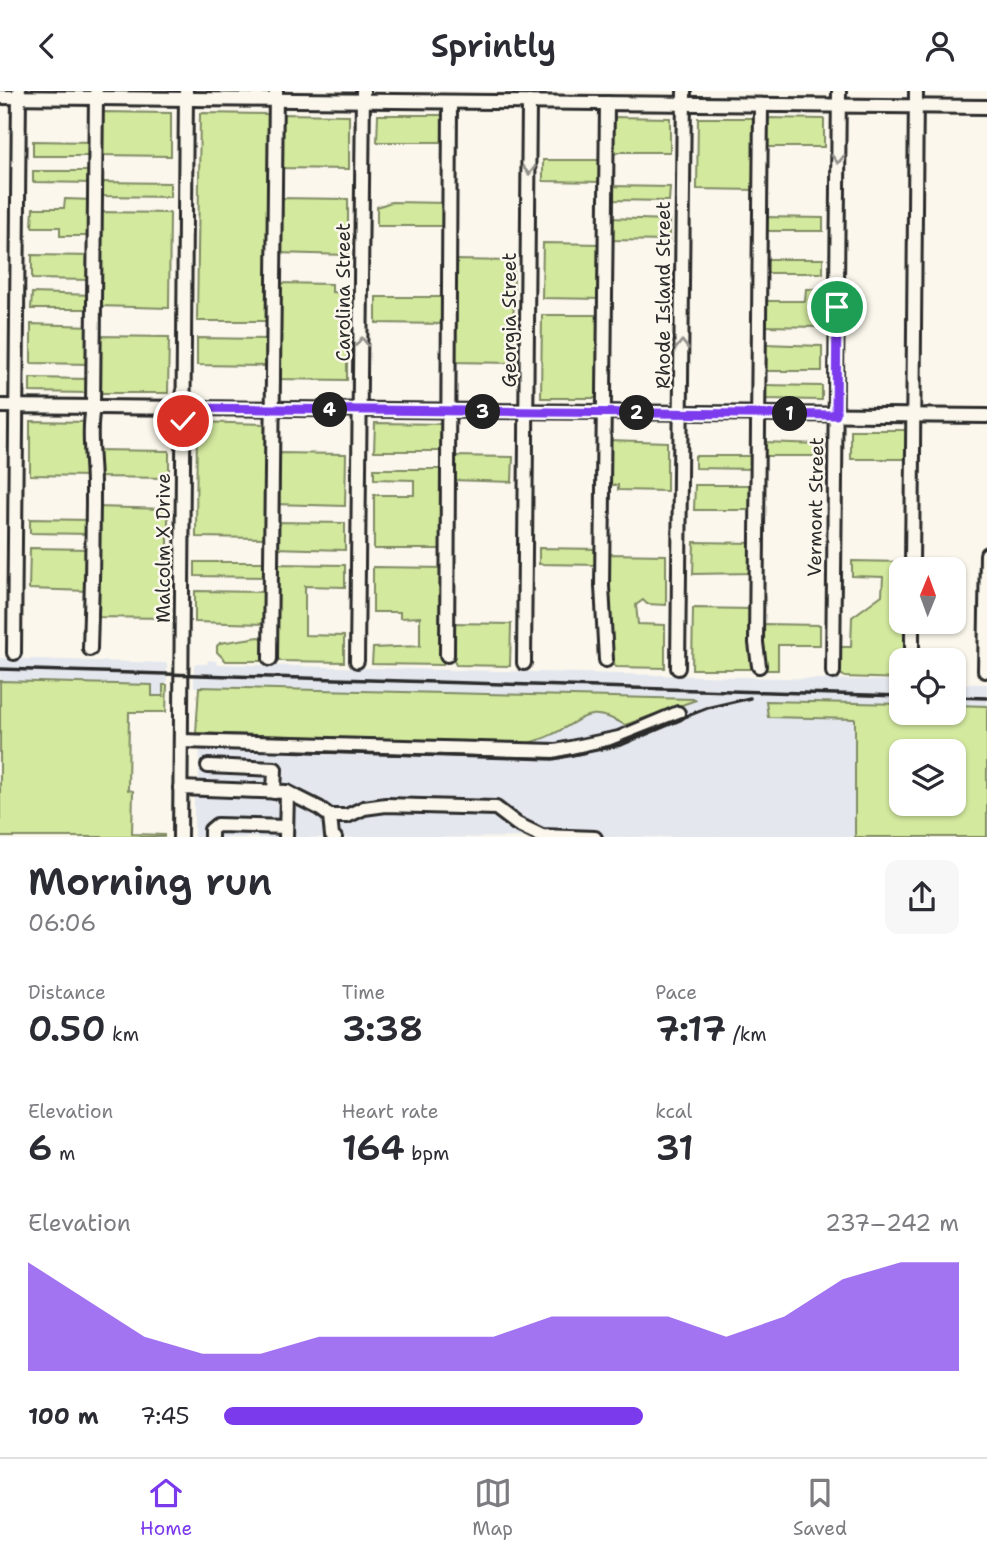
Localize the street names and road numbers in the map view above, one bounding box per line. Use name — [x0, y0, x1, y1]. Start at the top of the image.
street label: Rhode Island Street — [651, 201, 676, 389]
street label: Carolina Street — [331, 223, 356, 361]
street label: Georgia Street — [497, 252, 522, 388]
street label: Vermont Street — [802, 437, 829, 577]
street label: Malcolm X Drive — [151, 473, 176, 623]

